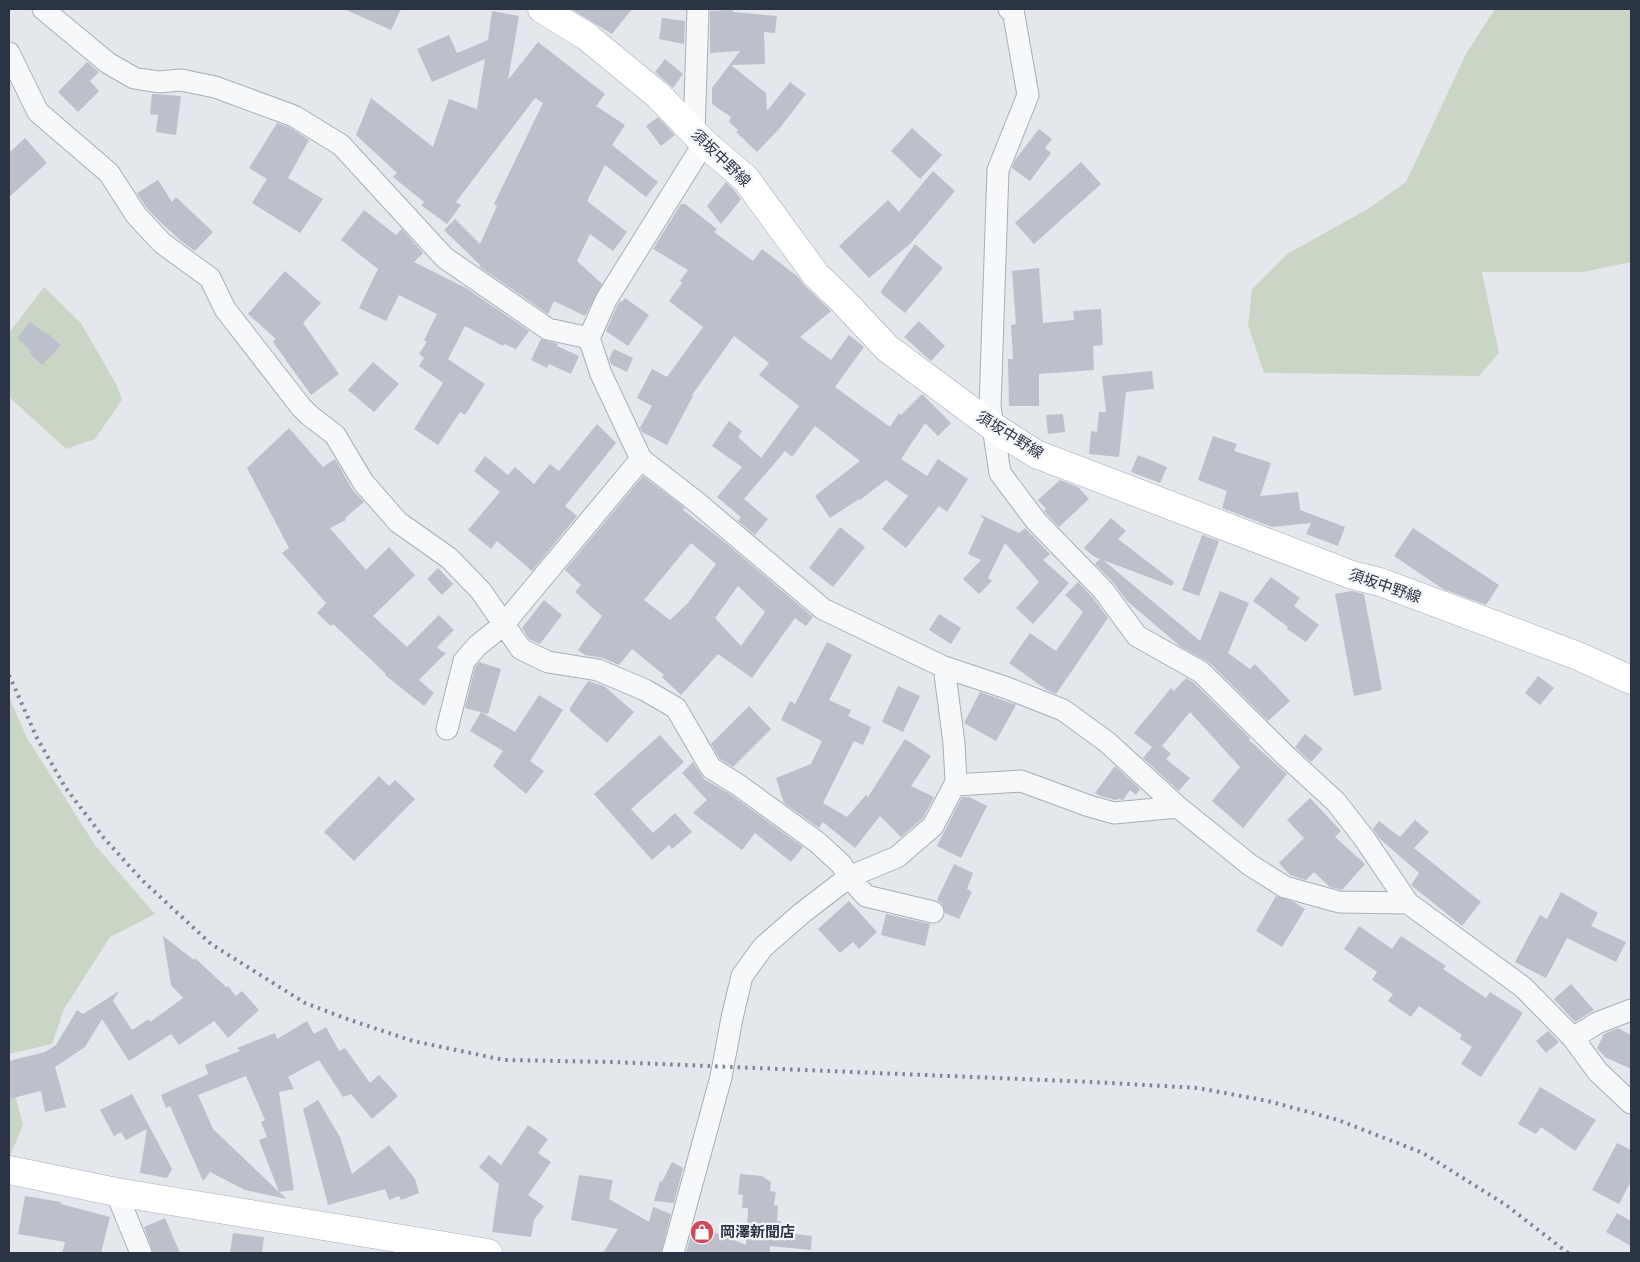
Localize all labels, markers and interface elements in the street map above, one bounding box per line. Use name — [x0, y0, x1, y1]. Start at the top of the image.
street label: 須坂中野線 — [688, 125, 755, 191]
street label: 須坂中野線 — [973, 407, 1047, 463]
street label: 須坂中野線 — [1347, 564, 1424, 607]
shop icon: 岡澤新聞店 — [689, 1219, 715, 1245]
place label: 岡澤新聞店 — [720, 1222, 795, 1241]

